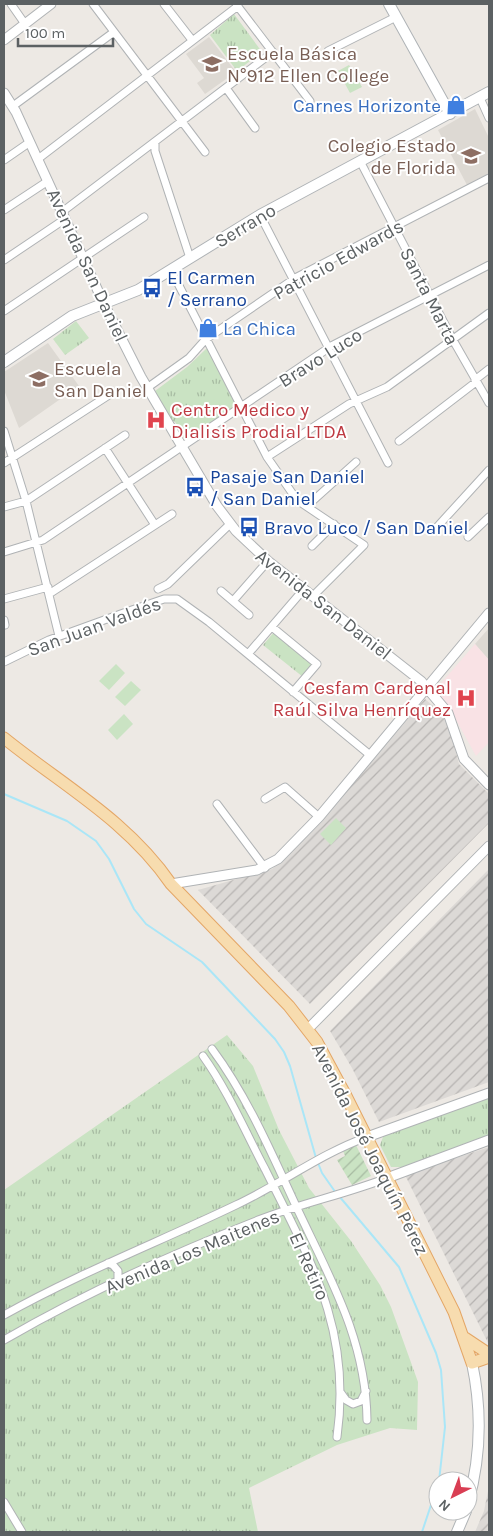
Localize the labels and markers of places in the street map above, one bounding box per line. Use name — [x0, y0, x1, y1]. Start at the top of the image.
place label: Escuela Básica N°912 Ellen College — [227, 43, 389, 87]
school or university icon: Escuela Básica N°912 Ellen College — [201, 53, 223, 75]
shop icon: Carnes Horizonte — [445, 94, 467, 116]
place label: Carnes Horizonte — [293, 95, 441, 117]
place label: Colegio Estado de Florida — [328, 135, 456, 179]
school or university icon: Colegio Estado de Florida — [460, 145, 482, 167]
place label: El Carmen / Serrano — [167, 267, 255, 311]
bus stop icon: El Carmen / Serrano — [141, 277, 163, 299]
shop icon: La Chica — [197, 317, 219, 339]
place label: La Chica — [223, 318, 296, 340]
place label: Escuela San Daniel — [54, 358, 147, 402]
school or university icon: Escuela San Daniel — [28, 368, 50, 390]
place label: Centro Medico y Dialisis Prodial LTDA — [171, 399, 347, 443]
hospital icon: Centro Medico y Dialisis Prodial LTDA — [145, 409, 167, 431]
place label: Pasaje San Daniel / San Daniel — [210, 466, 365, 510]
bus stop icon: Pasaje San Daniel / San Daniel — [184, 476, 206, 498]
bus stop icon: Bravo Luco / San Daniel — [238, 516, 260, 538]
place label: Bravo Luco / San Daniel — [264, 517, 469, 539]
place label: Cesfam Cardenal Raúl Silva Henríquez — [273, 677, 451, 721]
hospital icon: Cesfam Cardenal Raúl Silva Henríquez — [455, 687, 477, 709]

